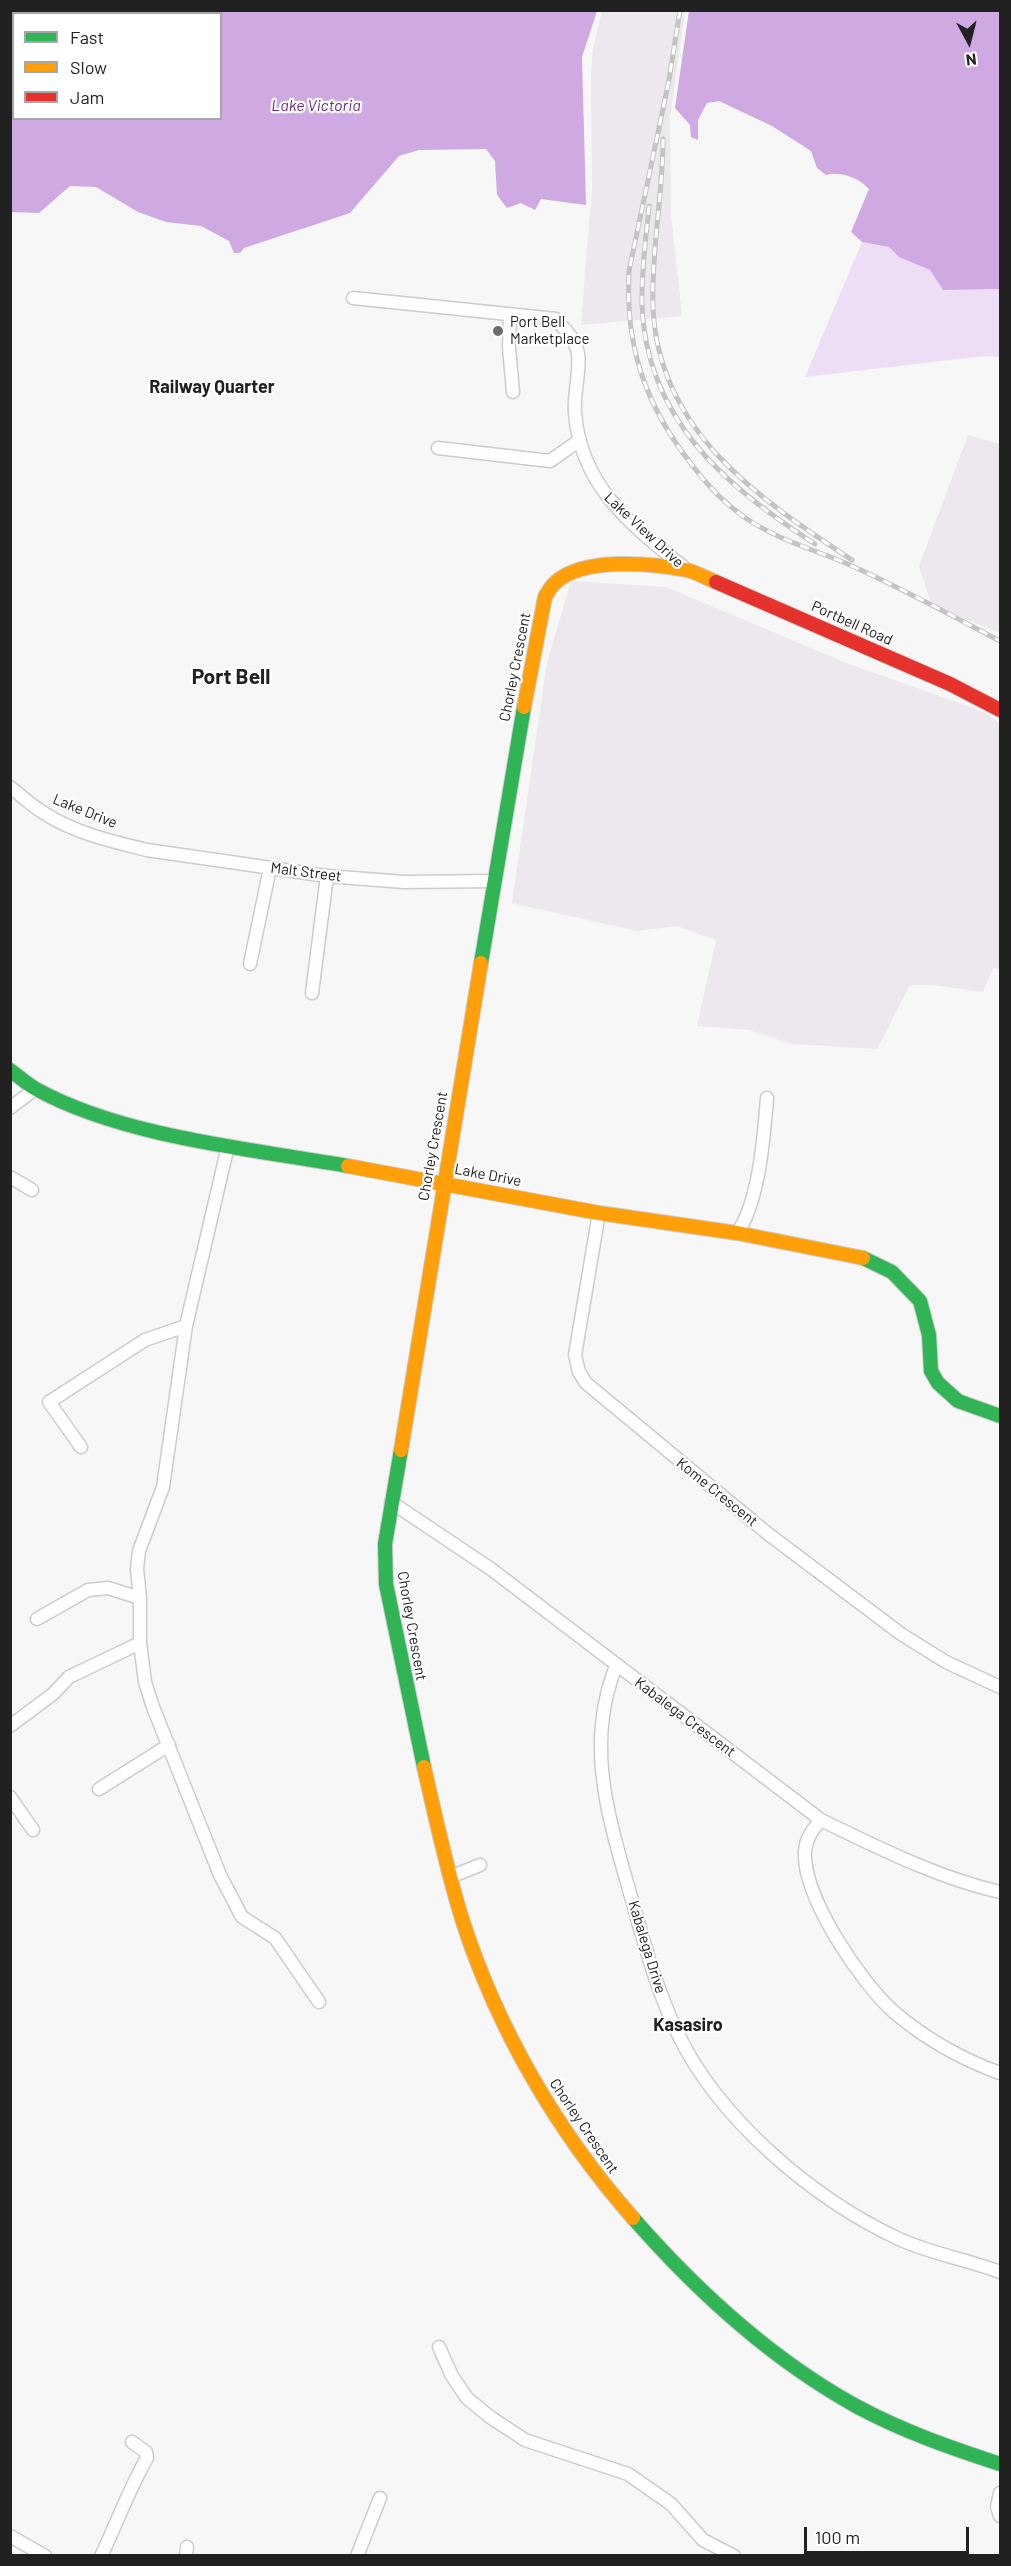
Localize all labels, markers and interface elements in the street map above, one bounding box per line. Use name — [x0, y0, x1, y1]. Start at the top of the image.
legend — [12, 12, 222, 120]
north arrow — [939, 12, 999, 72]
text: Fast — [70, 26, 104, 48]
text: N — [965, 50, 978, 70]
text: Slow — [70, 56, 107, 78]
text: Jam — [70, 86, 104, 108]
water label: Lake Victoria — [271, 96, 361, 116]
place label: Port Bell Marketplace — [510, 313, 590, 348]
marker: Port Bell Marketplace — [491, 324, 505, 338]
district label: Railway Quarter — [149, 376, 275, 398]
street label: Lake View Drive — [601, 489, 687, 571]
street label: Portbell Road — [809, 597, 895, 649]
street label: Chorley Crescent — [496, 611, 534, 723]
district label: Port Bell — [192, 664, 270, 690]
street label: Lake Drive — [50, 790, 120, 832]
street label: Malt Street — [270, 859, 342, 885]
street label: Chorley Crescent — [415, 1090, 451, 1202]
street label: Lake Drive — [453, 1160, 523, 1190]
street label: Kome Crescent — [673, 1454, 761, 1530]
street label: Chorley Crescent — [394, 1570, 430, 1682]
street label: Kabalega Crescent — [631, 1673, 739, 1761]
street label: Kabalega Drive — [624, 1898, 670, 1996]
district label: Kasasiro — [653, 2014, 723, 2036]
street label: Chorley Crescent — [546, 2075, 622, 2177]
scale bar — [807, 2515, 972, 2553]
text: 100 m — [815, 2526, 860, 2548]

